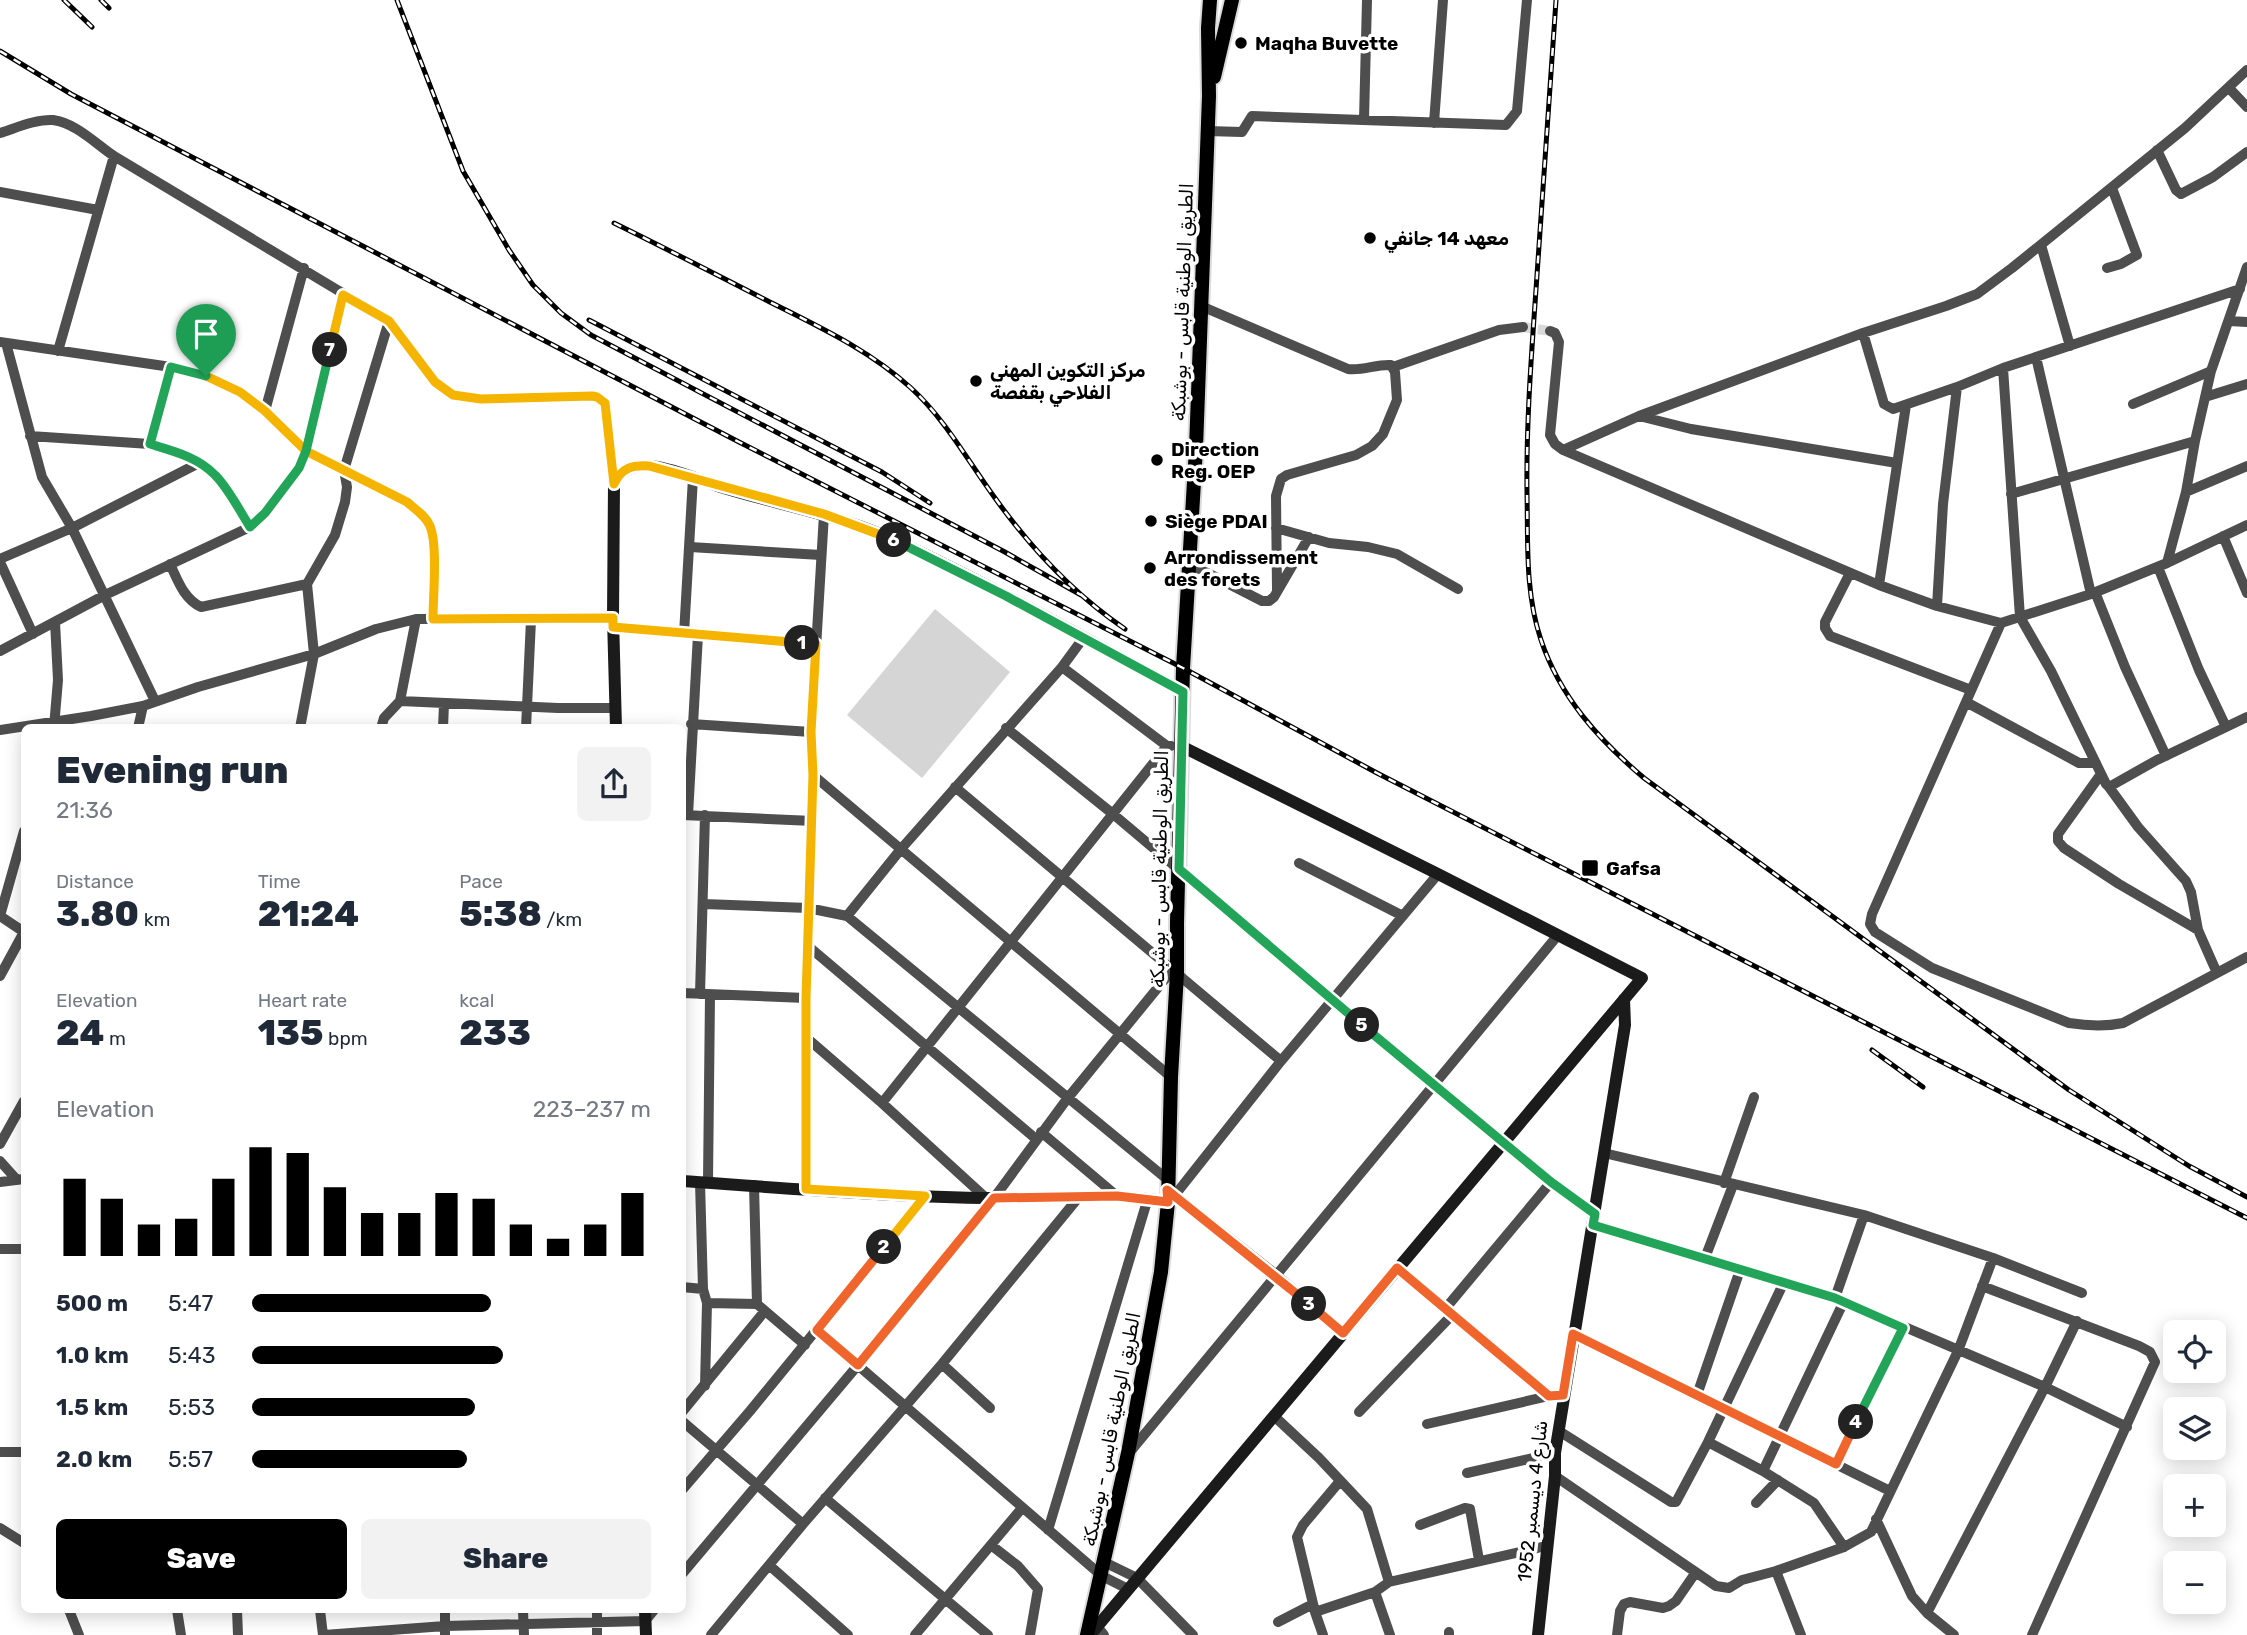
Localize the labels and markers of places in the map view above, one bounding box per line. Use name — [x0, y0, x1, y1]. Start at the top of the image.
place label: Maqha Buvette — [1255, 32, 1398, 55]
marker: Maqha Buvette — [1233, 35, 1249, 51]
place label: معهد 14 جانفي — [1384, 227, 1509, 253]
marker: معهد 14 جانفي — [1362, 230, 1378, 246]
pin — [176, 304, 236, 376]
pin: 7 — [312, 332, 348, 368]
place label: مركز التكوين المهني الفلاحي بقفصة — [990, 359, 1146, 407]
marker: مركز التكوين المهني الفلاحي بقفصة — [968, 373, 984, 389]
place label: Direction Reg. OEP — [1171, 438, 1259, 483]
marker: Direction Reg. OEP — [1149, 452, 1165, 468]
place label: Siège PDAI — [1165, 510, 1268, 533]
marker: Siège PDAI — [1143, 513, 1159, 529]
pin: 6 — [876, 522, 912, 558]
place label: Arrondissement des forets — [1164, 546, 1318, 591]
marker: Arrondissement des forets — [1142, 560, 1158, 576]
pin: 1 — [784, 626, 820, 660]
place label: Gafsa — [1606, 857, 1661, 880]
marker: Gafsa — [1580, 858, 1600, 878]
pin: 5 — [1344, 1007, 1380, 1042]
pin: 2 — [866, 1230, 902, 1264]
pin: 3 — [1292, 1286, 1326, 1322]
pin: 4 — [1839, 1404, 1874, 1440]

